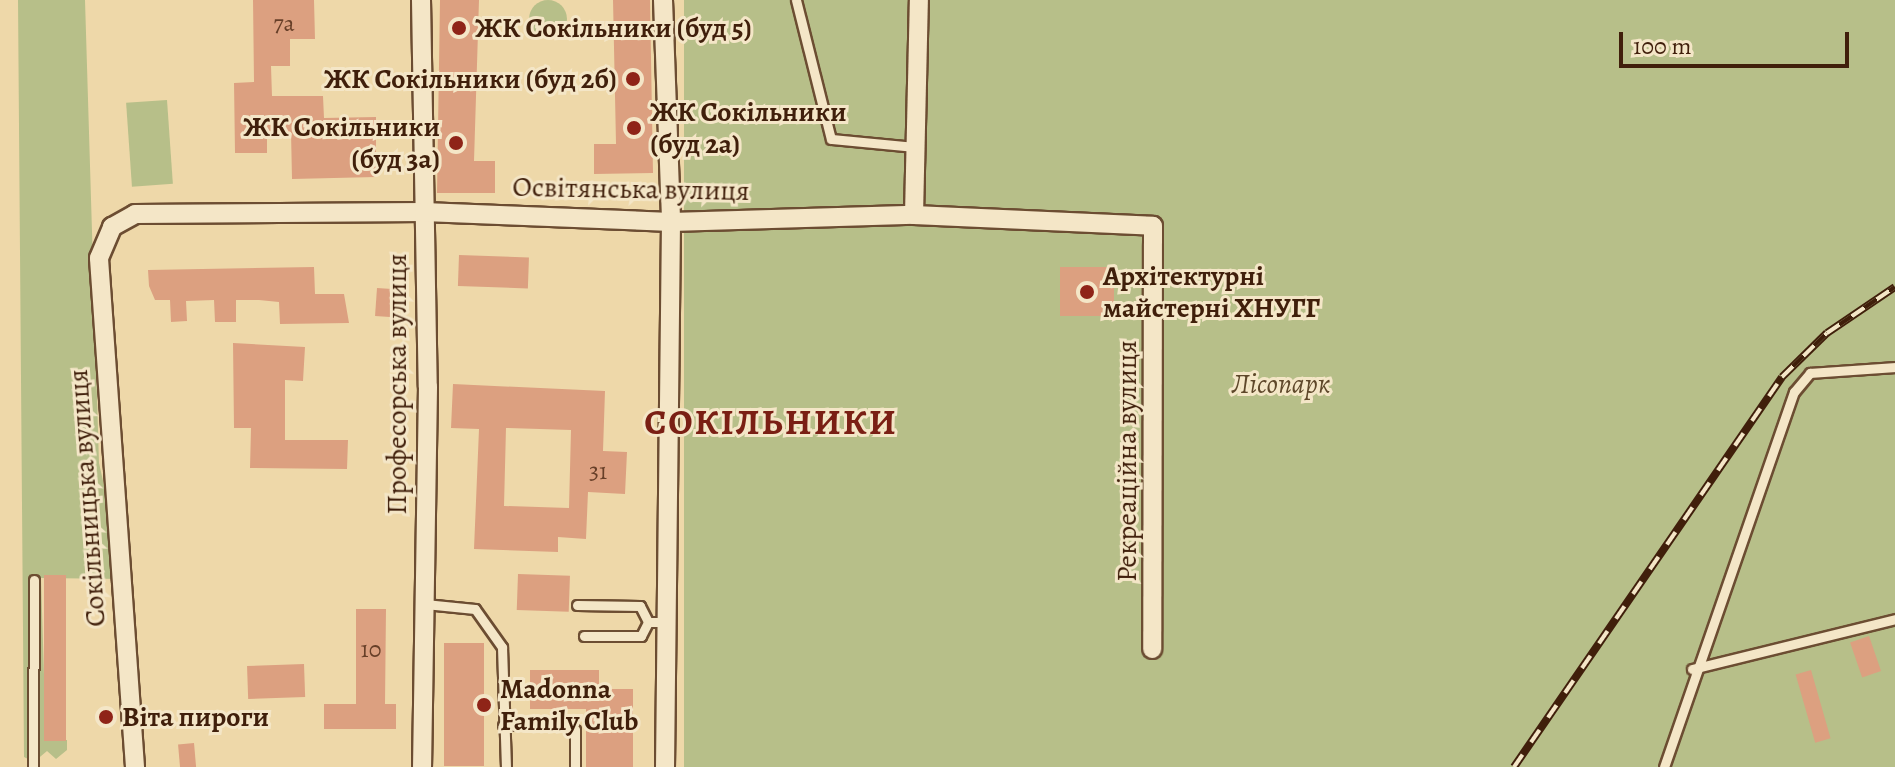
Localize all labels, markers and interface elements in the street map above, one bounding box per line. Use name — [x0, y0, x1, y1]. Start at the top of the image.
house number: 7а — [273, 10, 295, 38]
place label: ЖК Сокільники (буд 5) — [475, 11, 752, 45]
scale bar — [1623, 16, 1853, 66]
marker: ЖК Сокільники (буд 5) — [450, 19, 468, 37]
text: 100 m — [1633, 30, 1692, 62]
place label: ЖК Сокільники (буд 2б) — [324, 62, 617, 96]
marker: ЖК Сокільники (буд 2б) — [624, 70, 642, 88]
place label: ЖК Сокільники (буд 2а) — [650, 95, 847, 161]
place label: ЖК Сокільники (буд 3а) — [243, 110, 440, 176]
marker: ЖК Сокільники (буд 2а) — [625, 119, 643, 137]
marker: ЖК Сокільники (буд 3а) — [447, 134, 465, 152]
street label: Освітянська вулиця — [512, 170, 750, 208]
street label: Професорська вулиця — [380, 253, 414, 515]
place label: Архітектурні майстерні ХНУГГ — [1103, 259, 1320, 325]
marker: Архітектурні майстерні ХНУГГ — [1078, 283, 1096, 301]
street label: Рекреаційна вулиця — [1110, 340, 1144, 582]
park label: Лісопарк — [1232, 367, 1330, 401]
street label: Сокільницька вулиця — [61, 368, 113, 628]
district label: СОКІЛЬНИКИ — [644, 400, 898, 444]
house number: 31 — [589, 458, 607, 486]
house number: 10 — [361, 636, 381, 664]
place label: Madonna Family Club — [500, 672, 638, 738]
marker: Madonna Family Club — [475, 696, 493, 714]
place label: Віта пироги — [122, 700, 269, 734]
marker: Віта пироги — [97, 708, 115, 726]

